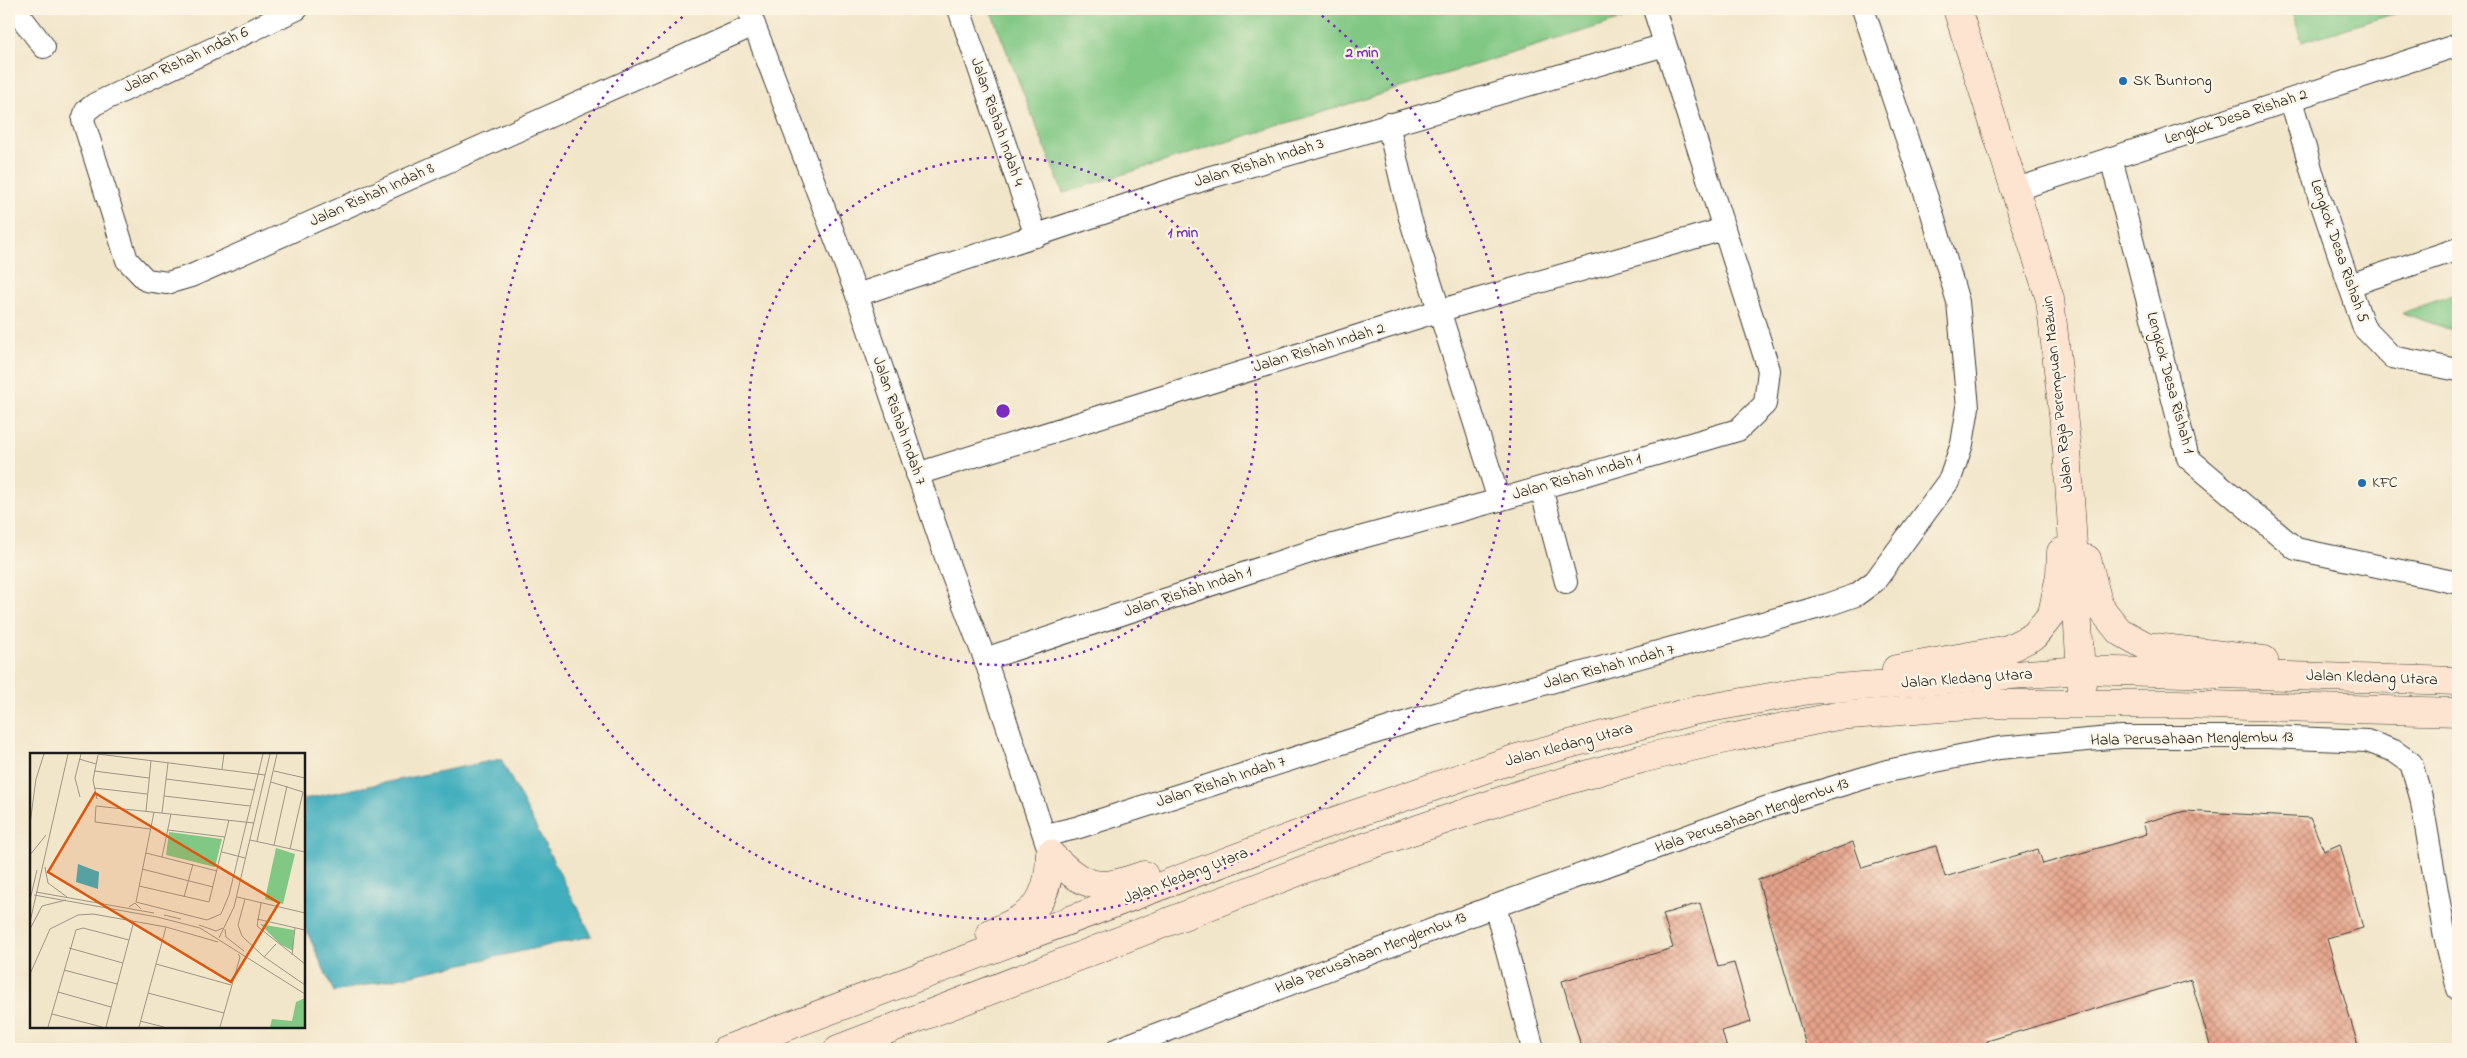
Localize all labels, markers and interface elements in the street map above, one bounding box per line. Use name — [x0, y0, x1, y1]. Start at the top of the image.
street label: Jalan Rishah Indah 6 — [120, 21, 252, 99]
text: 2 min — [1345, 42, 1379, 64]
street label: Jalan Rishah Indah 4 — [964, 54, 1030, 190]
place label: SK Buntong — [2133, 69, 2212, 93]
marker: SK Buntong — [2117, 75, 2129, 87]
street label: Lengkok Desa Rishah 2 — [2162, 83, 2310, 151]
street label: Jalan Rishah Indah 3 — [1191, 132, 1327, 194]
street label: Jalan Rishah Indah 8 — [306, 157, 438, 233]
street label: Lengkok Desa Rishah 5 — [2303, 176, 2375, 326]
text: 1 min — [1168, 222, 1199, 244]
street label: Jalan Raja Perempuan Mazwin — [2036, 294, 2080, 494]
street label: Lengkok Desa Rishah 1 — [2140, 309, 2200, 457]
street label: Jalan Rishah Indah 2 — [1250, 317, 1388, 379]
street label: Jalan Rishah Indah 7 — [866, 353, 932, 489]
centre of rings — [994, 402, 1012, 420]
street label: Jalan Rishah Indah 1 — [1510, 447, 1644, 507]
place label: KFC — [2372, 471, 2398, 495]
marker: KFC — [2356, 477, 2368, 489]
street label: Jalan Rishah Indah 1 — [1121, 560, 1255, 624]
street label: Jalan Rishah Indah 7 — [1541, 638, 1678, 696]
street label: Jalan Kledang Utara — [1900, 662, 2034, 696]
street label: Jalan Kledang Utara — [2306, 664, 2438, 692]
street label: Jalan Kledang Utara — [1502, 716, 1636, 774]
street label: Hala Perusahaan Menglembu 13 — [2090, 725, 2294, 753]
street label: Jalan Rishah Indah 7 — [1153, 750, 1289, 814]
inset map — [30, 753, 305, 1028]
street label: Hala Perusahaan Menglembu 13 — [1652, 772, 1852, 860]
street label: Jalan Kledang Utara — [1120, 841, 1252, 911]
street label: Hala Perusahaan Menglembu 13 — [1272, 905, 1470, 1001]

